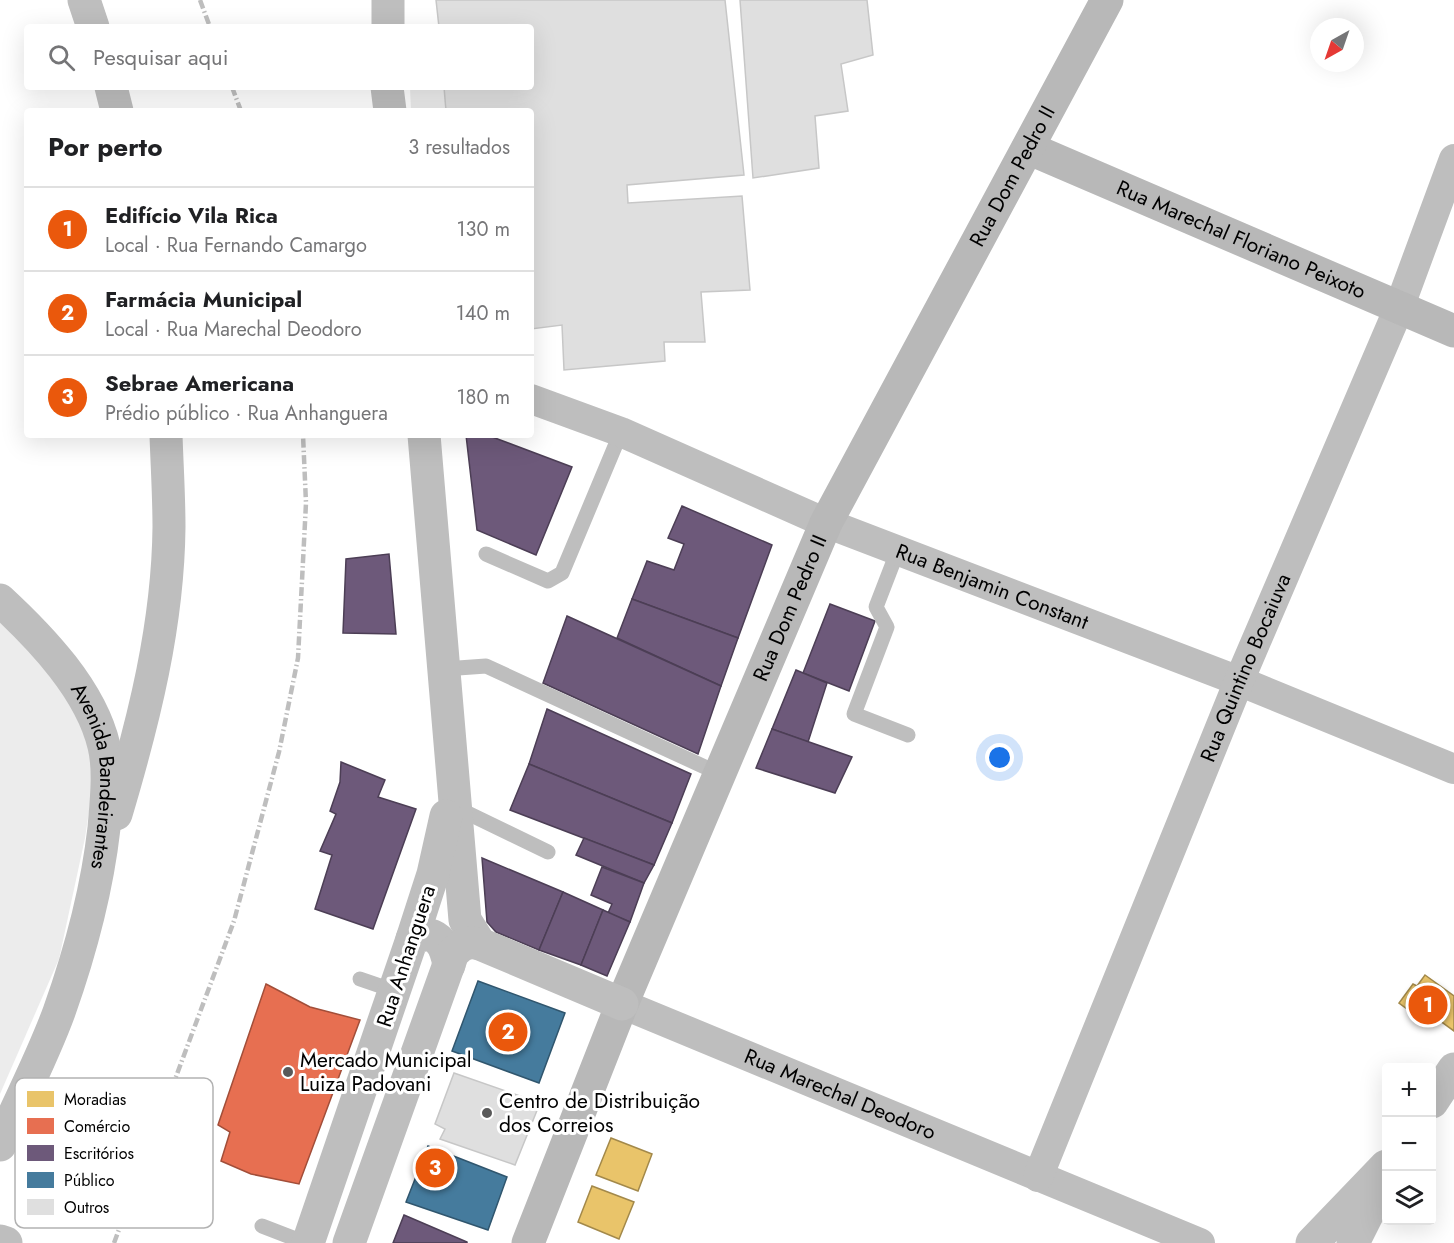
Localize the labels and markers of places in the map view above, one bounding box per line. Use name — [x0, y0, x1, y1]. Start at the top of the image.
pin: 1 — [1408, 982, 1448, 1028]
pin: 2 — [488, 1010, 528, 1054]
place label: Mercado Municipal Luiza Padovani — [300, 1045, 472, 1099]
marker: Mercado Municipal Luiza Padovani — [281, 1065, 295, 1079]
place label: Centro de Distribuição dos Correios — [499, 1086, 700, 1140]
marker: Centro de Distribuição dos Correios — [480, 1106, 494, 1120]
pin: 3 — [416, 1146, 454, 1190]

